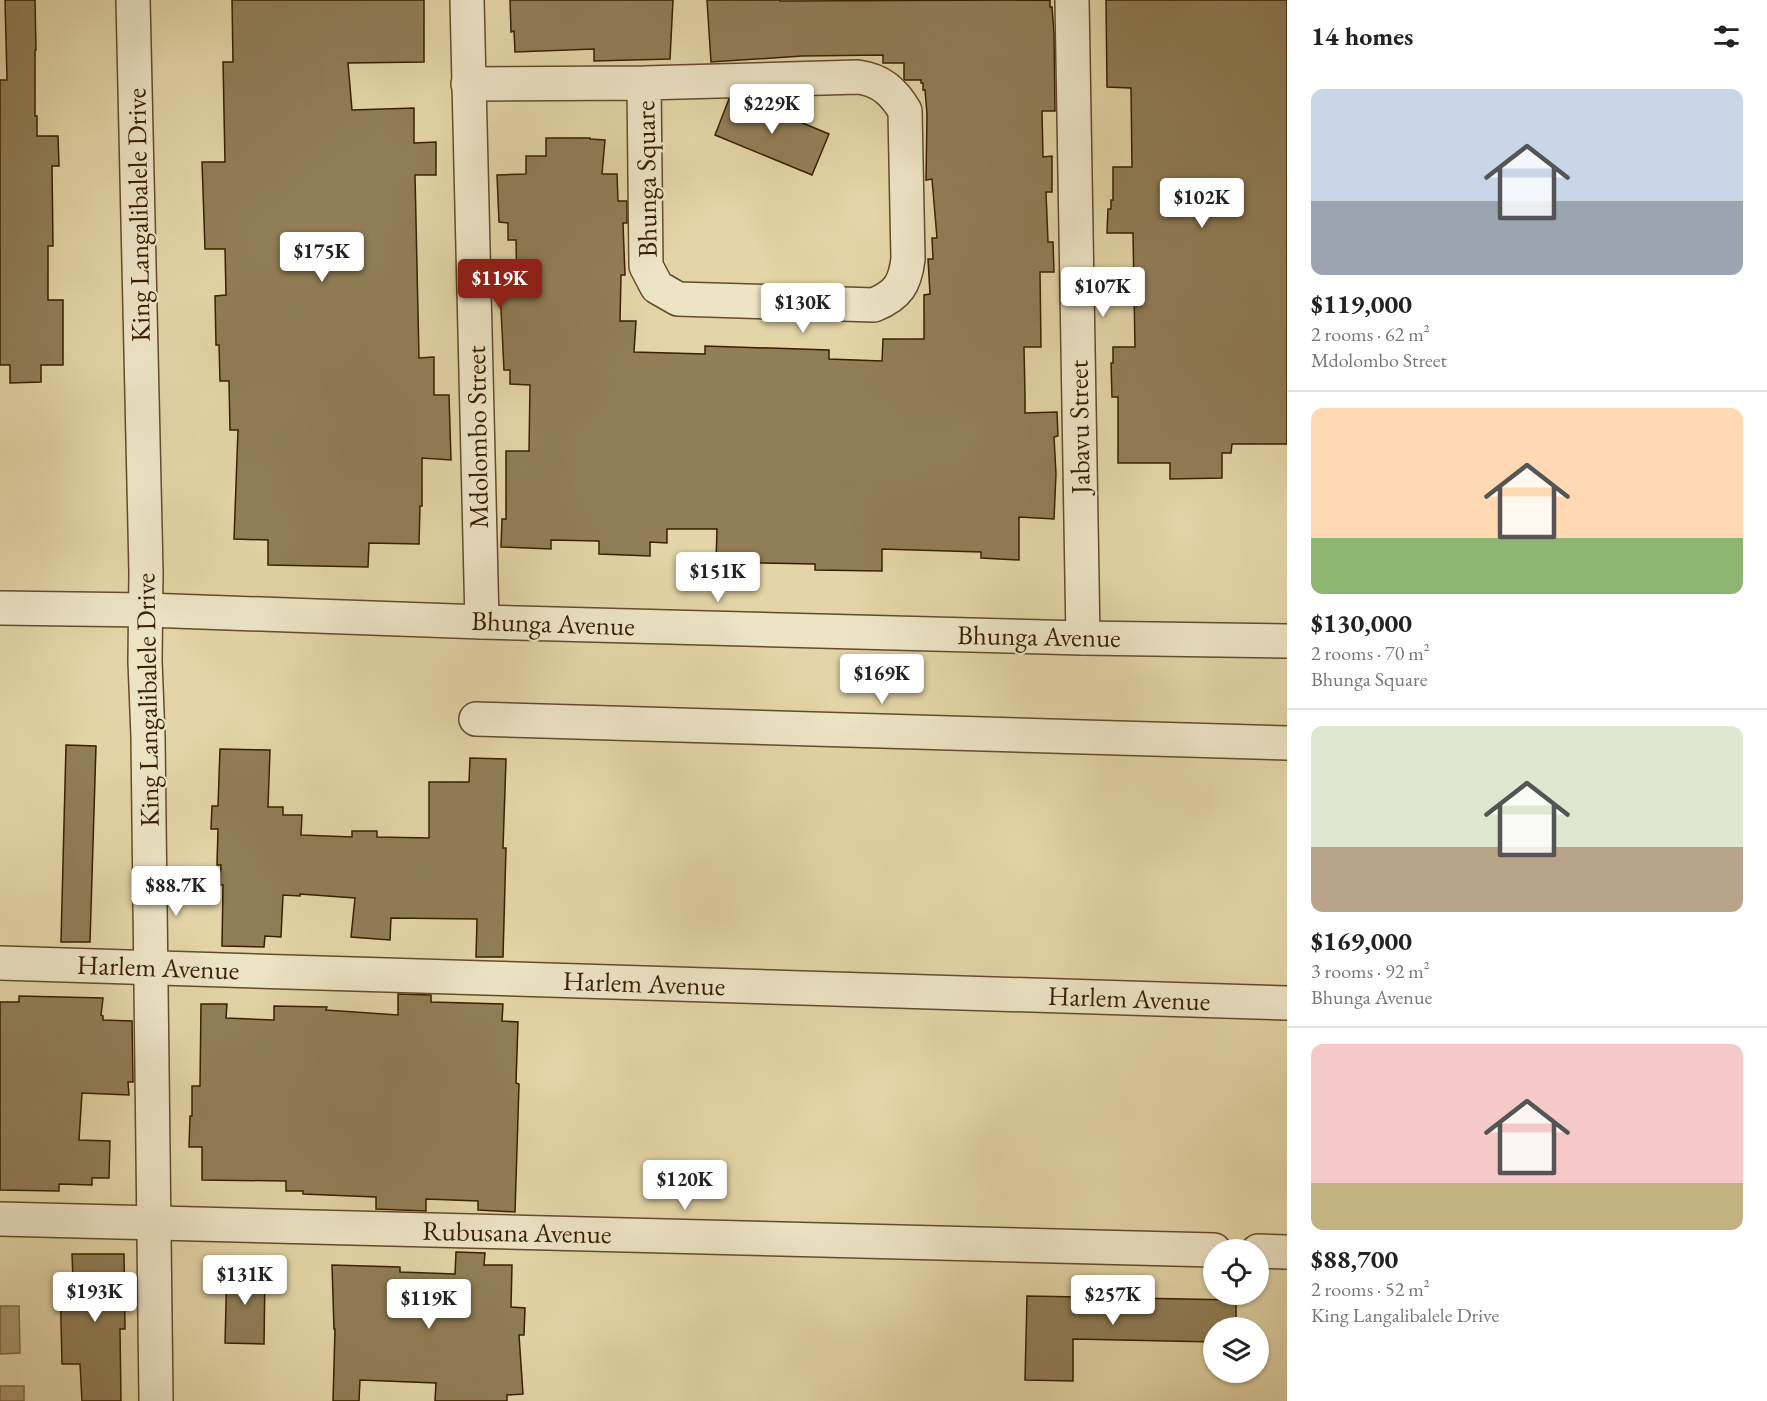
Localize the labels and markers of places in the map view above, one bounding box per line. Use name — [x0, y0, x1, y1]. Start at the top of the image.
pin: $229K — [730, 84, 814, 135]
pin: $102K — [1160, 178, 1244, 229]
pin: $175K — [280, 232, 364, 283]
pin: $119K — [458, 259, 542, 310]
pin: $107K — [1061, 267, 1145, 318]
pin: $130K — [761, 283, 845, 334]
pin: $151K — [676, 552, 760, 603]
pin: $169K — [840, 654, 924, 705]
pin: $88.7K — [127, 866, 225, 917]
pin: $120K — [643, 1160, 727, 1211]
pin: $131K — [203, 1255, 287, 1306]
pin: $193K — [53, 1272, 137, 1323]
pin: $257K — [1071, 1275, 1155, 1326]
pin: $119K — [387, 1279, 471, 1330]

